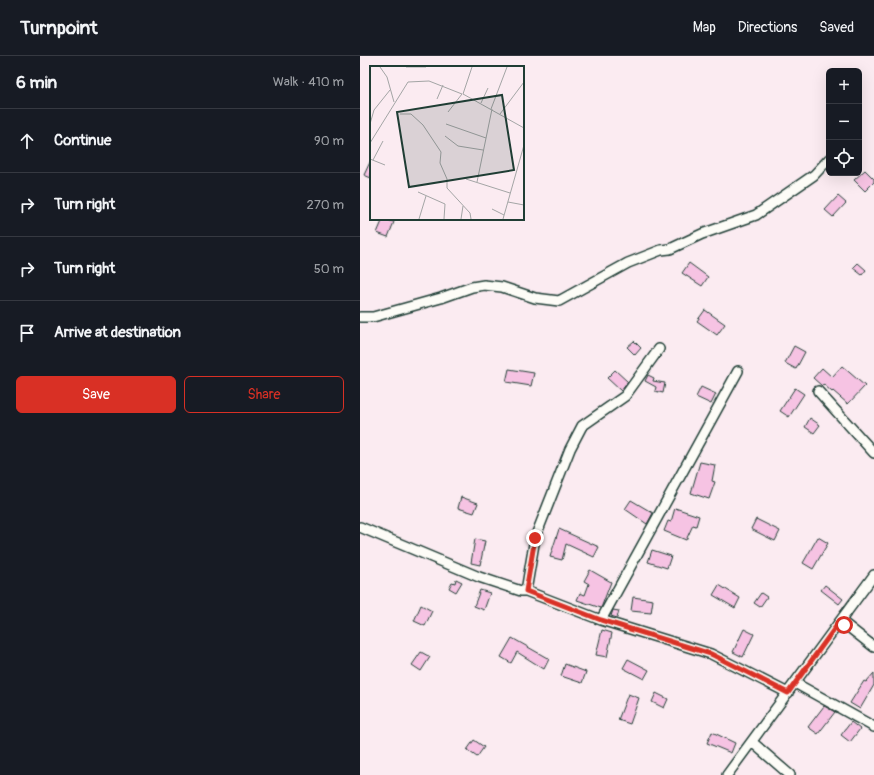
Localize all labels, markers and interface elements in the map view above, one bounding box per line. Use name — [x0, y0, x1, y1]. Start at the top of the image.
text: Turnpoint — [20, 16, 98, 40]
text: Map — [693, 19, 716, 36]
text: Directions — [738, 19, 797, 36]
text: Saved — [819, 19, 854, 36]
inset map — [370, 66, 524, 220]
map controls — [826, 68, 862, 176]
button: + — [826, 68, 862, 104]
text: 6 min — [16, 72, 57, 93]
text: Walk · 410 m — [273, 74, 344, 90]
button: − — [826, 104, 862, 140]
icon: ahead — [16, 130, 38, 152]
text: Continue — [54, 131, 112, 150]
text: 90 m — [314, 133, 344, 149]
button: locate — [826, 140, 862, 176]
icon: right — [16, 194, 38, 216]
text: Turn right — [54, 195, 115, 214]
text: 270 m — [307, 197, 344, 213]
icon: right — [16, 258, 38, 280]
text: Turn right — [54, 259, 115, 278]
text: 50 m — [314, 261, 344, 277]
icon: arrive — [16, 322, 38, 344]
text: Arrive at destination — [54, 323, 181, 342]
button: Save — [16, 376, 176, 413]
button: Share — [184, 376, 344, 413]
route end — [526, 529, 544, 547]
route start — [835, 616, 853, 634]

